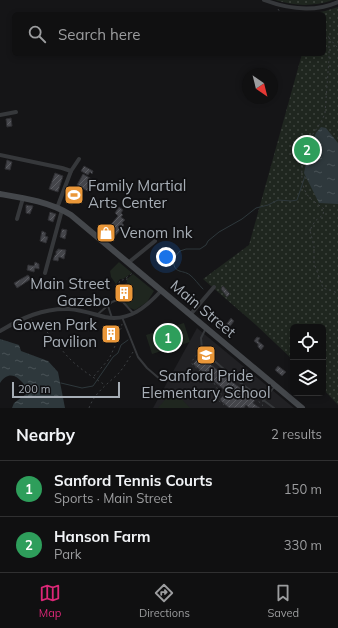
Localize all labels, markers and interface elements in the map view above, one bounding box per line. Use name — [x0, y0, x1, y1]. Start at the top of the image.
search box — [12, 12, 326, 56]
icon: search — [26, 23, 48, 45]
text: Search here — [58, 25, 140, 44]
north arrow — [242, 68, 278, 104]
pin: 2 — [294, 135, 320, 165]
place label: Family Martial Arts Center — [88, 176, 186, 212]
sports icon: Family Martial Arts Center — [63, 184, 85, 206]
shop icon: Venom Ink — [95, 222, 117, 244]
place label: Venom Ink — [120, 223, 193, 242]
your location — [156, 247, 176, 267]
place label: Main Street Gazebo — [30, 274, 110, 310]
street label: Main Street — [167, 276, 240, 341]
building icon: Main Street Gazebo — [113, 282, 135, 304]
place label: Gowen Park Pavilion — [12, 315, 97, 351]
building icon: Gowen Park Pavilion — [100, 323, 122, 345]
pin: 1 — [155, 323, 181, 353]
map controls — [290, 324, 326, 396]
button: locate — [290, 324, 326, 360]
school or university icon: Sanford Pride Elementary School — [195, 344, 217, 366]
button: layers — [290, 360, 326, 396]
place label: Sanford Pride Elementary School — [142, 366, 270, 402]
scale bar — [12, 380, 120, 399]
text: 200 m — [18, 382, 50, 396]
text: Nearby — [16, 424, 75, 445]
text: 2 results — [271, 426, 322, 442]
text: Sanford Tennis Courts — [54, 471, 212, 490]
text: 1 — [25, 481, 33, 497]
text: 150 m — [284, 481, 322, 497]
text: Sports · Main Street — [54, 490, 172, 506]
text: Hanson Farm — [54, 527, 150, 546]
text: 2 — [25, 537, 33, 553]
text: 330 m — [284, 537, 322, 553]
text: Park — [54, 546, 81, 562]
tab: Map — [39, 582, 61, 620]
tab: Directions — [139, 582, 190, 620]
tab: Saved — [267, 582, 299, 620]

